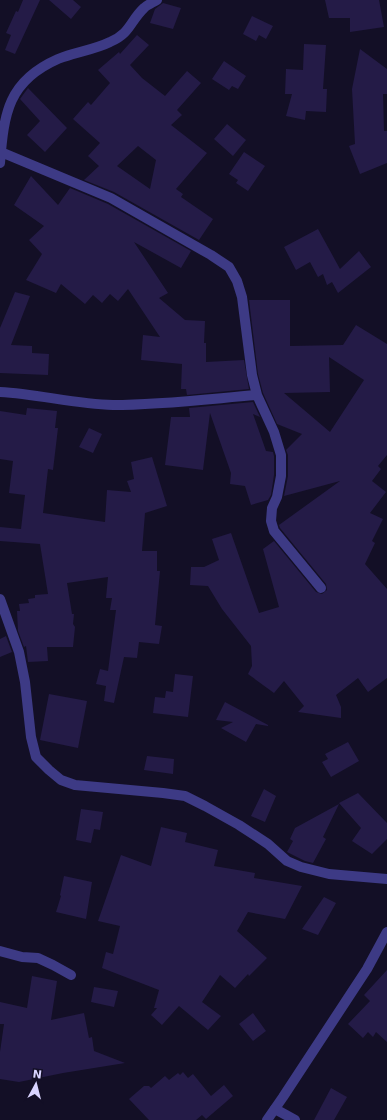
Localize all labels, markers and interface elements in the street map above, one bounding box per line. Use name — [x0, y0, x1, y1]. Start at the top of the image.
north arrow — [16, 1064, 56, 1104]
text: N — [32, 1068, 43, 1082]

